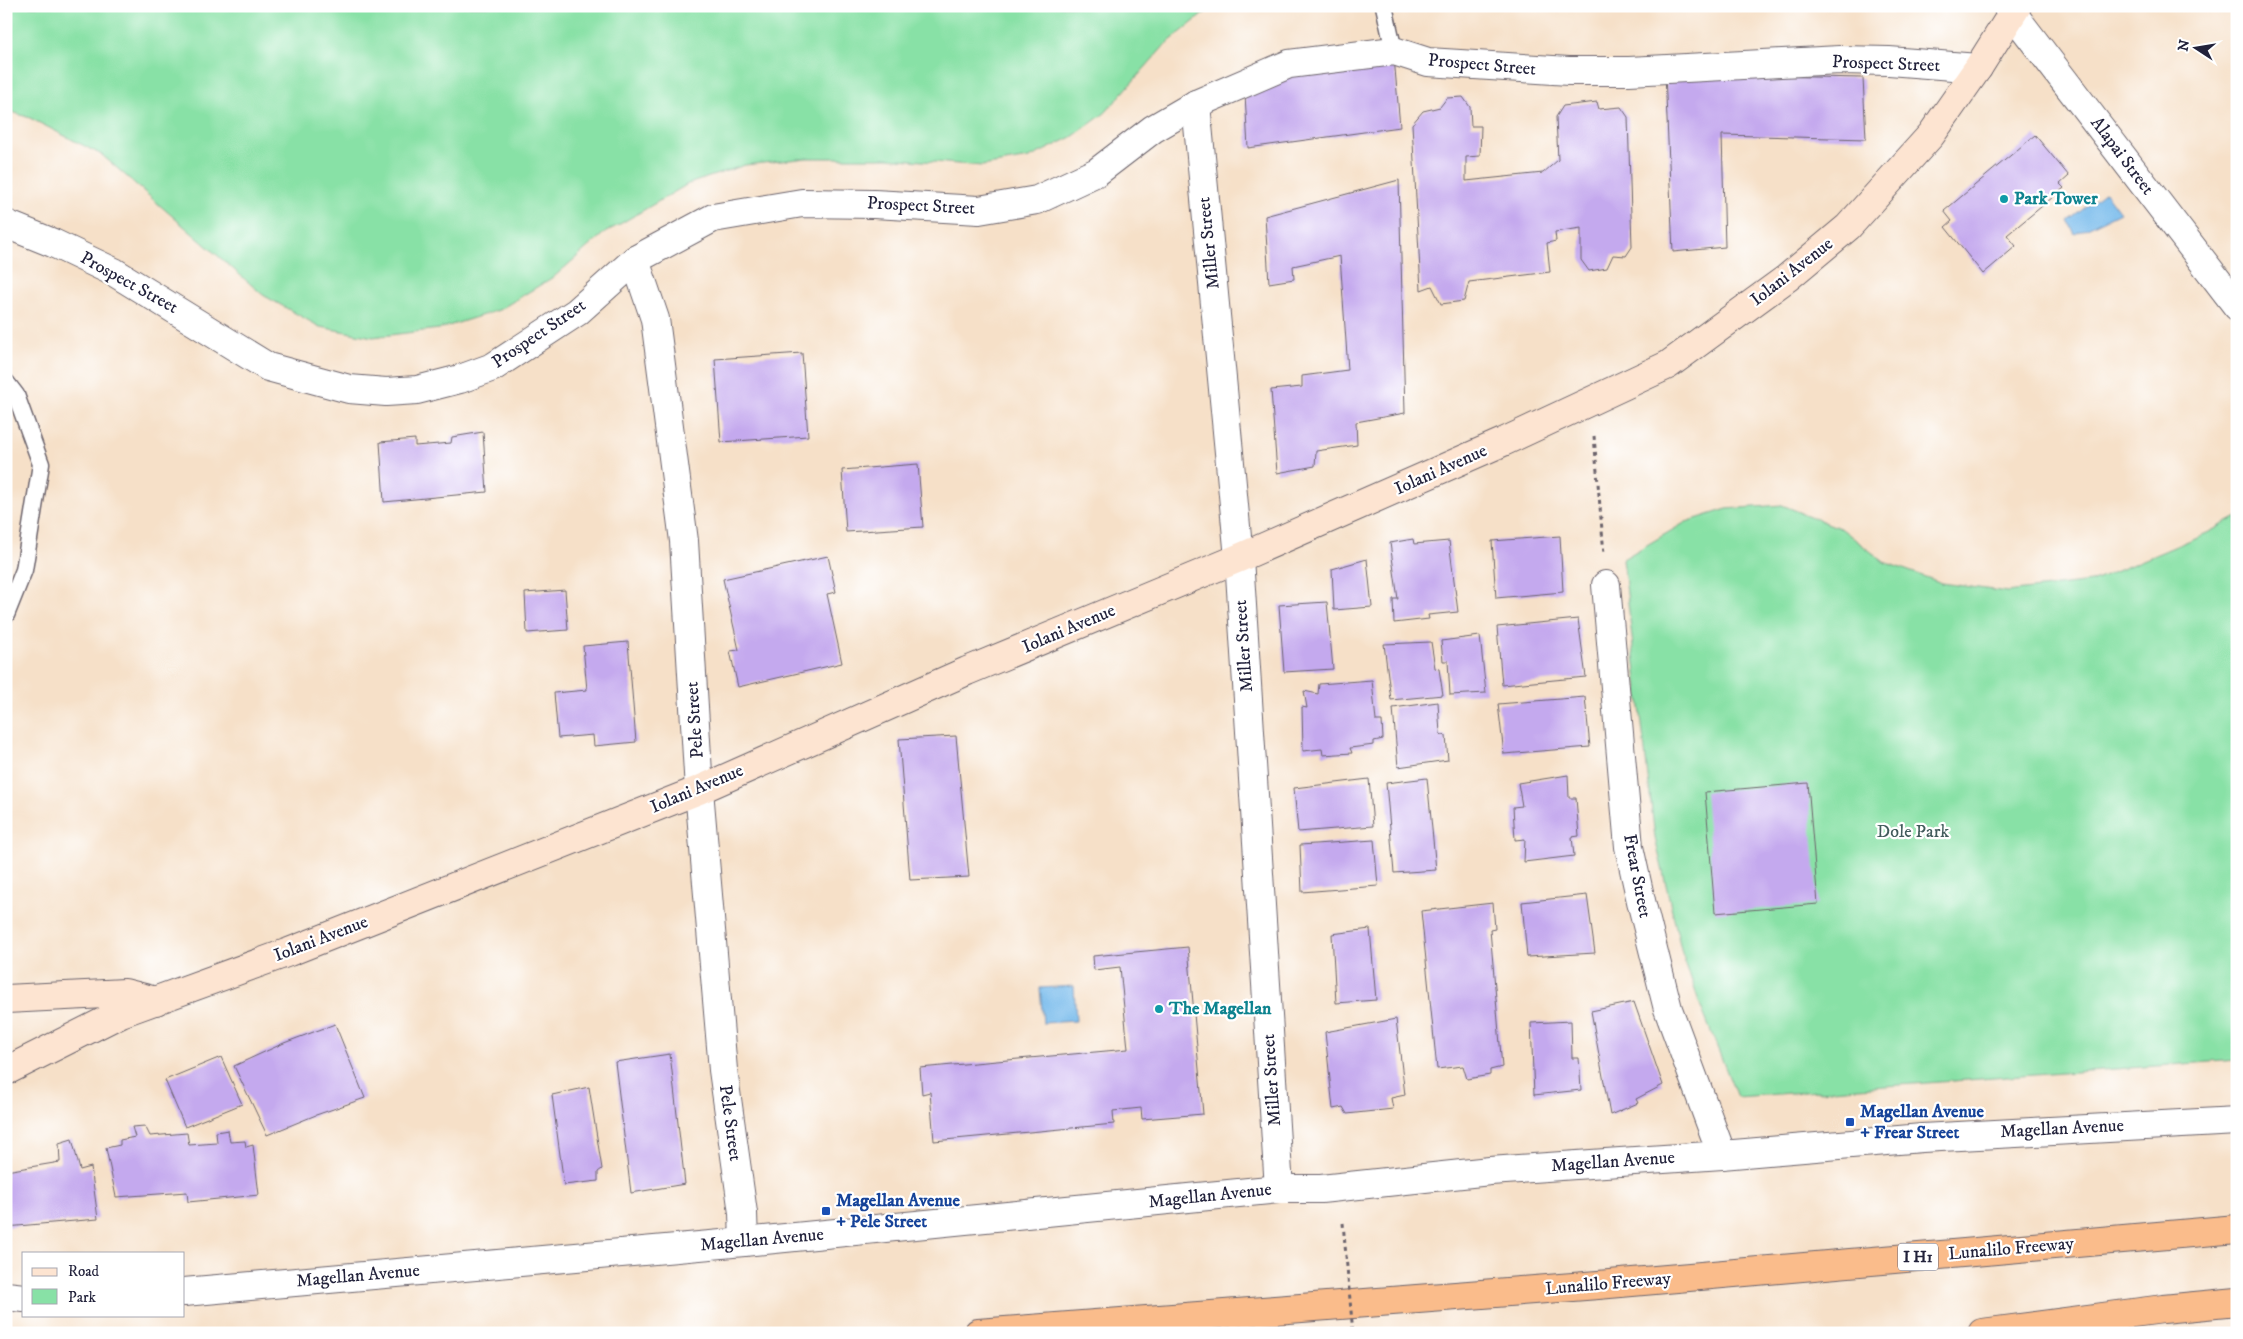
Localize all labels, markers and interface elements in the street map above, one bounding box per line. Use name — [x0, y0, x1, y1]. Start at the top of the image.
north arrow — [2170, 22, 2220, 72]
text: N — [2174, 38, 2194, 53]
street label: Prospect Street — [1427, 49, 1537, 81]
street label: Prospect Street — [1831, 51, 1941, 77]
street label: Alapai Street — [2085, 113, 2159, 200]
place label: Park Tower — [2014, 188, 2098, 210]
street label: Prospect Street — [866, 192, 976, 220]
marker: Park Tower — [1998, 193, 2010, 205]
street label: Miller Street — [1193, 196, 1225, 290]
street label: Iolani Avenue — [1746, 233, 1838, 311]
street label: Prospect Street — [76, 247, 182, 319]
street label: Prospect Street — [488, 294, 590, 373]
street label: Iolani Avenue — [1391, 440, 1491, 500]
street label: Miller Street — [1230, 599, 1258, 693]
street label: Iolani Avenue — [1019, 600, 1119, 658]
street label: Pele Street — [681, 681, 709, 759]
street label: Iolani Avenue — [647, 760, 747, 818]
park label: Dole Park — [1877, 821, 1949, 843]
street label: Frear Street — [1618, 832, 1656, 920]
street label: Iolani Avenue — [271, 911, 371, 967]
place label: The Magellan — [1168, 998, 1272, 1020]
marker: The Magellan — [1153, 1003, 1165, 1015]
street label: Miller Street — [1258, 1033, 1286, 1127]
street label: Pele Street — [714, 1083, 746, 1163]
place label: Magellan Avenue + Frear Street — [1860, 1101, 1984, 1144]
street label: Magellan Avenue — [2000, 1115, 2124, 1143]
marker: Magellan Avenue + Frear Street — [1844, 1116, 1856, 1128]
street label: Magellan Avenue — [1550, 1147, 1676, 1177]
street label: Magellan Avenue — [1147, 1179, 1273, 1213]
place label: Magellan Avenue + Pele Street — [836, 1190, 960, 1233]
marker: Magellan Avenue + Pele Street — [820, 1205, 832, 1217]
street label: Magellan Avenue — [699, 1224, 825, 1256]
street label: Lunalilo Freeway — [1947, 1233, 2075, 1265]
road number: I H1 — [1898, 1244, 1938, 1270]
legend — [22, 1252, 185, 1316]
street label: Magellan Avenue — [295, 1260, 421, 1292]
text: Road — [68, 1262, 100, 1281]
street label: Lunalilo Freeway — [1544, 1268, 1672, 1300]
text: Park — [68, 1288, 97, 1307]

